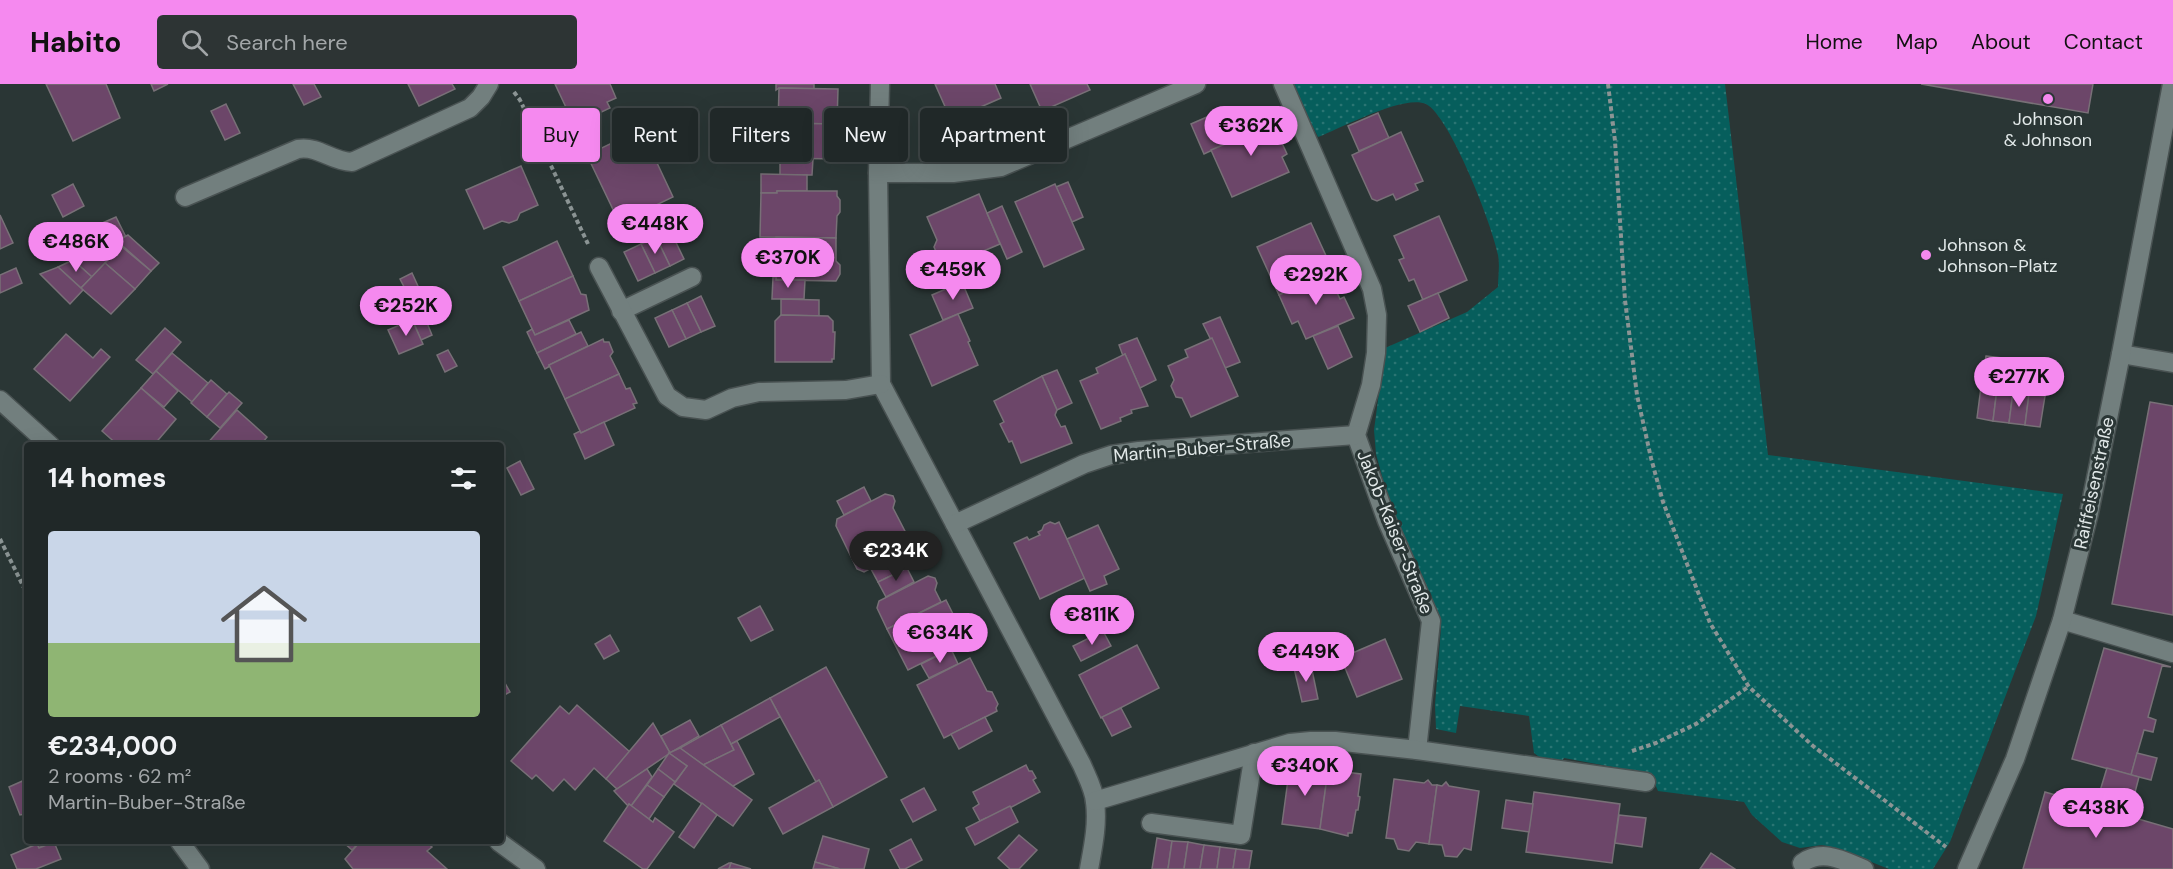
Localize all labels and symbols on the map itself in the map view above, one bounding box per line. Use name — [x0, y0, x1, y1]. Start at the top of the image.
marker: Johnson & Johnson — [2041, 92, 2055, 106]
pin: €362K — [1209, 106, 1293, 157]
place label: Johnson & Johnson — [2004, 107, 2092, 152]
pin: €448K — [613, 204, 697, 255]
pin: €486K — [34, 222, 118, 273]
place label: Johnson & Johnson-Platz — [1938, 233, 2057, 278]
pin: €370K — [746, 238, 830, 289]
marker: Johnson & Johnson-Platz — [1919, 248, 1933, 262]
pin: €459K — [911, 250, 995, 301]
pin: €292K — [1274, 255, 1358, 306]
pin: €252K — [364, 286, 448, 337]
pin: €277K — [1977, 357, 2061, 408]
street label: Raiffeisenstraße — [2068, 415, 2120, 551]
street label: Martin-Buber-Straße — [1112, 428, 1292, 468]
street label: Jakob-Kaiser-Straße — [1351, 447, 1439, 617]
pin: €234K — [854, 531, 938, 582]
pin: €811K — [1050, 595, 1134, 646]
pin: €634K — [898, 613, 982, 664]
pin: €449K — [1264, 632, 1348, 683]
pin: €340K — [1263, 746, 1347, 797]
pin: €438K — [2054, 788, 2138, 839]

